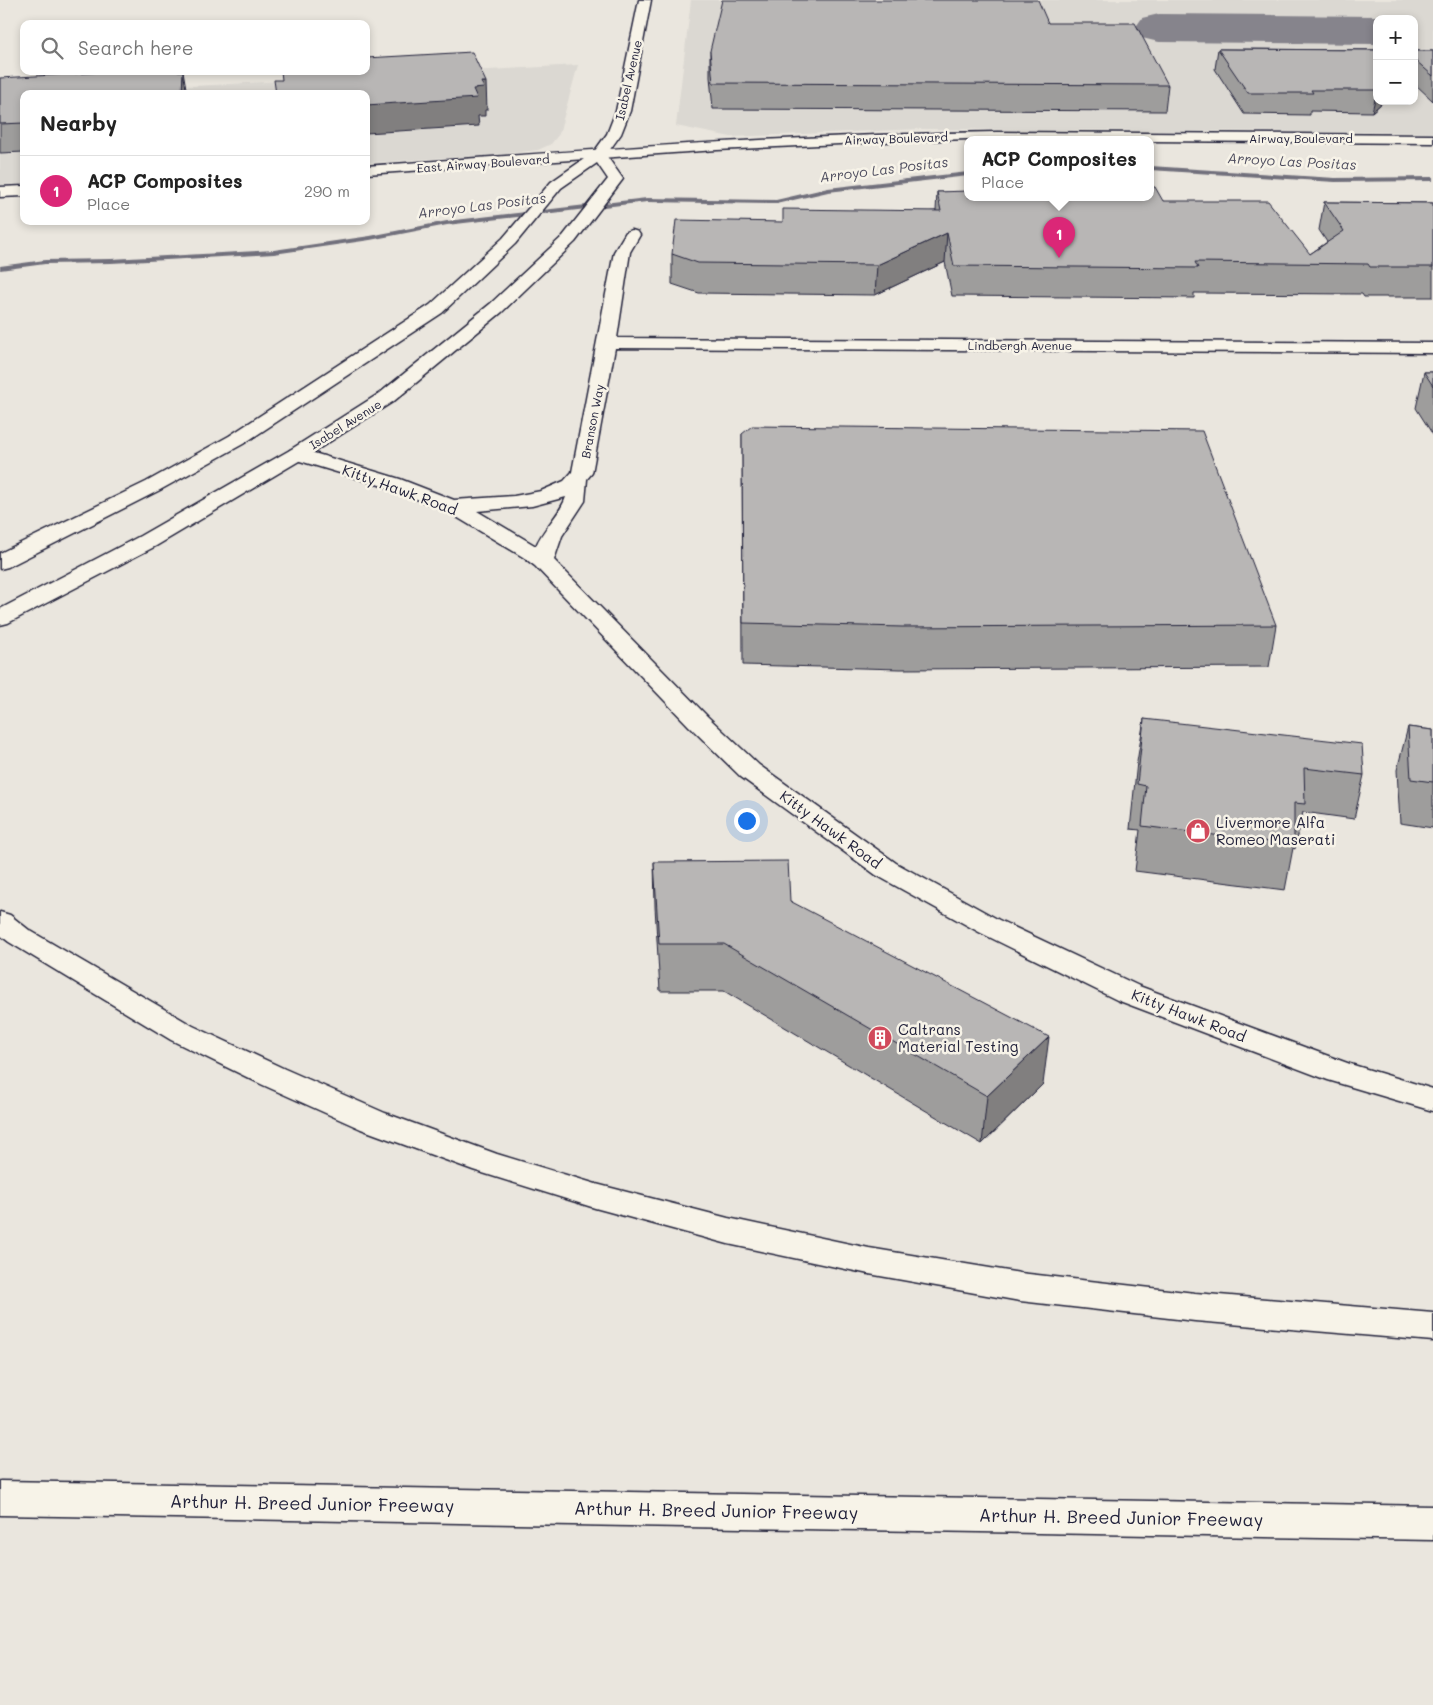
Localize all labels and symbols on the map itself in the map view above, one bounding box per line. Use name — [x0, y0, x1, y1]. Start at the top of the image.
street label: Isabel Avenue — [611, 38, 645, 122]
street label: Airway Boulevard — [844, 128, 949, 148]
street label: Airway Boulevard — [1249, 130, 1353, 146]
water label: Arroyo Las Positas — [1227, 148, 1357, 174]
street label: East Airway Boulevard — [416, 150, 550, 176]
water label: Arroyo Las Positas — [819, 152, 949, 186]
water label: Arroyo Las Positas — [417, 188, 547, 222]
pin: 1 — [1043, 217, 1075, 258]
street label: Lindbergh Avenue — [968, 337, 1072, 353]
street label: Branson Way — [577, 383, 607, 459]
street label: Isabel Avenue — [306, 395, 384, 453]
street label: Kitty Hawk Road — [340, 459, 460, 519]
street label: Kitty Hawk Road — [776, 785, 886, 873]
your location — [734, 808, 760, 834]
place label: Livermore Alfa Romeo Maserati — [1216, 812, 1335, 849]
shop icon: Livermore Alfa Romeo Maserati — [1185, 818, 1211, 844]
street label: Kitty Hawk Road — [1129, 984, 1249, 1046]
place label: Caltrans Material Testing — [898, 1019, 1019, 1056]
building icon: Caltrans Material Testing — [867, 1025, 893, 1051]
street label: Arthur H. Breed Junior Freeway — [170, 1489, 454, 1517]
street label: Arthur H. Breed Junior Freeway — [574, 1496, 858, 1524]
street label: Arthur H. Breed Junior Freeway — [979, 1503, 1263, 1531]

